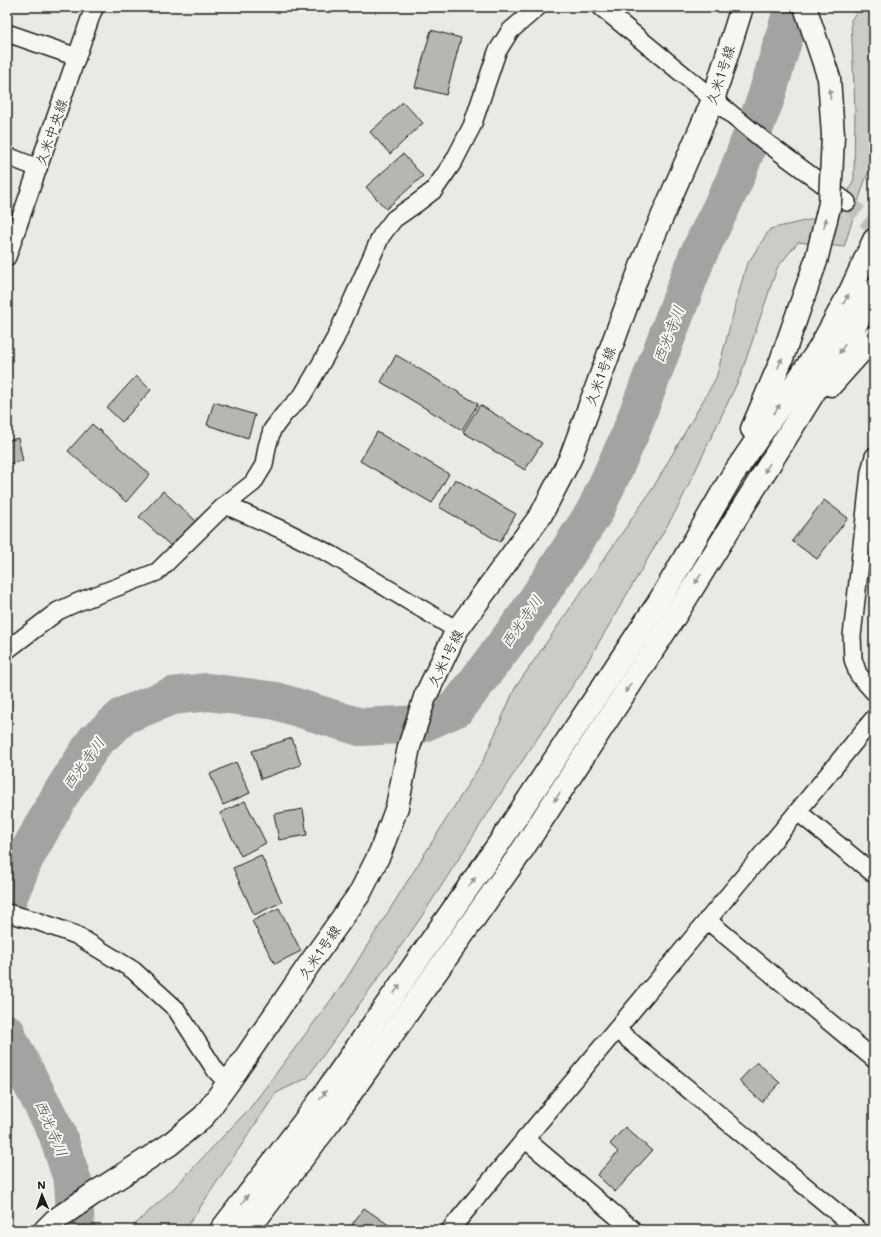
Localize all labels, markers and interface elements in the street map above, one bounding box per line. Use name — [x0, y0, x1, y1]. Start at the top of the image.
street label: 久米1号線 — [701, 42, 739, 108]
one-way arrow — [826, 88, 833, 100]
street label: 久米中央線 — [31, 96, 71, 168]
one-way arrow — [823, 217, 829, 229]
one-way arrow — [843, 294, 850, 305]
water label: 西光寺川 — [648, 302, 688, 366]
street label: 久米1号線 — [580, 343, 620, 409]
one-way arrow — [838, 343, 845, 354]
one-way arrow — [777, 358, 783, 369]
one-way arrow — [773, 404, 781, 415]
one-way arrow — [763, 463, 771, 473]
one-way arrow — [695, 573, 702, 584]
water label: 西光寺川 — [496, 591, 546, 651]
street label: 久米1号線 — [423, 626, 467, 690]
one-way arrow — [624, 683, 632, 693]
water label: 西光寺川 — [57, 733, 109, 793]
one-way arrow — [553, 792, 561, 802]
one-way arrow — [468, 877, 476, 887]
street label: 久米1号線 — [293, 921, 345, 983]
one-way arrow — [393, 984, 401, 994]
one-way arrow — [319, 1090, 327, 1101]
water label: 西光寺川 — [31, 1096, 73, 1160]
north arrow — [22, 1175, 62, 1215]
text: N — [37, 1177, 46, 1192]
one-way arrow — [240, 1194, 248, 1204]

